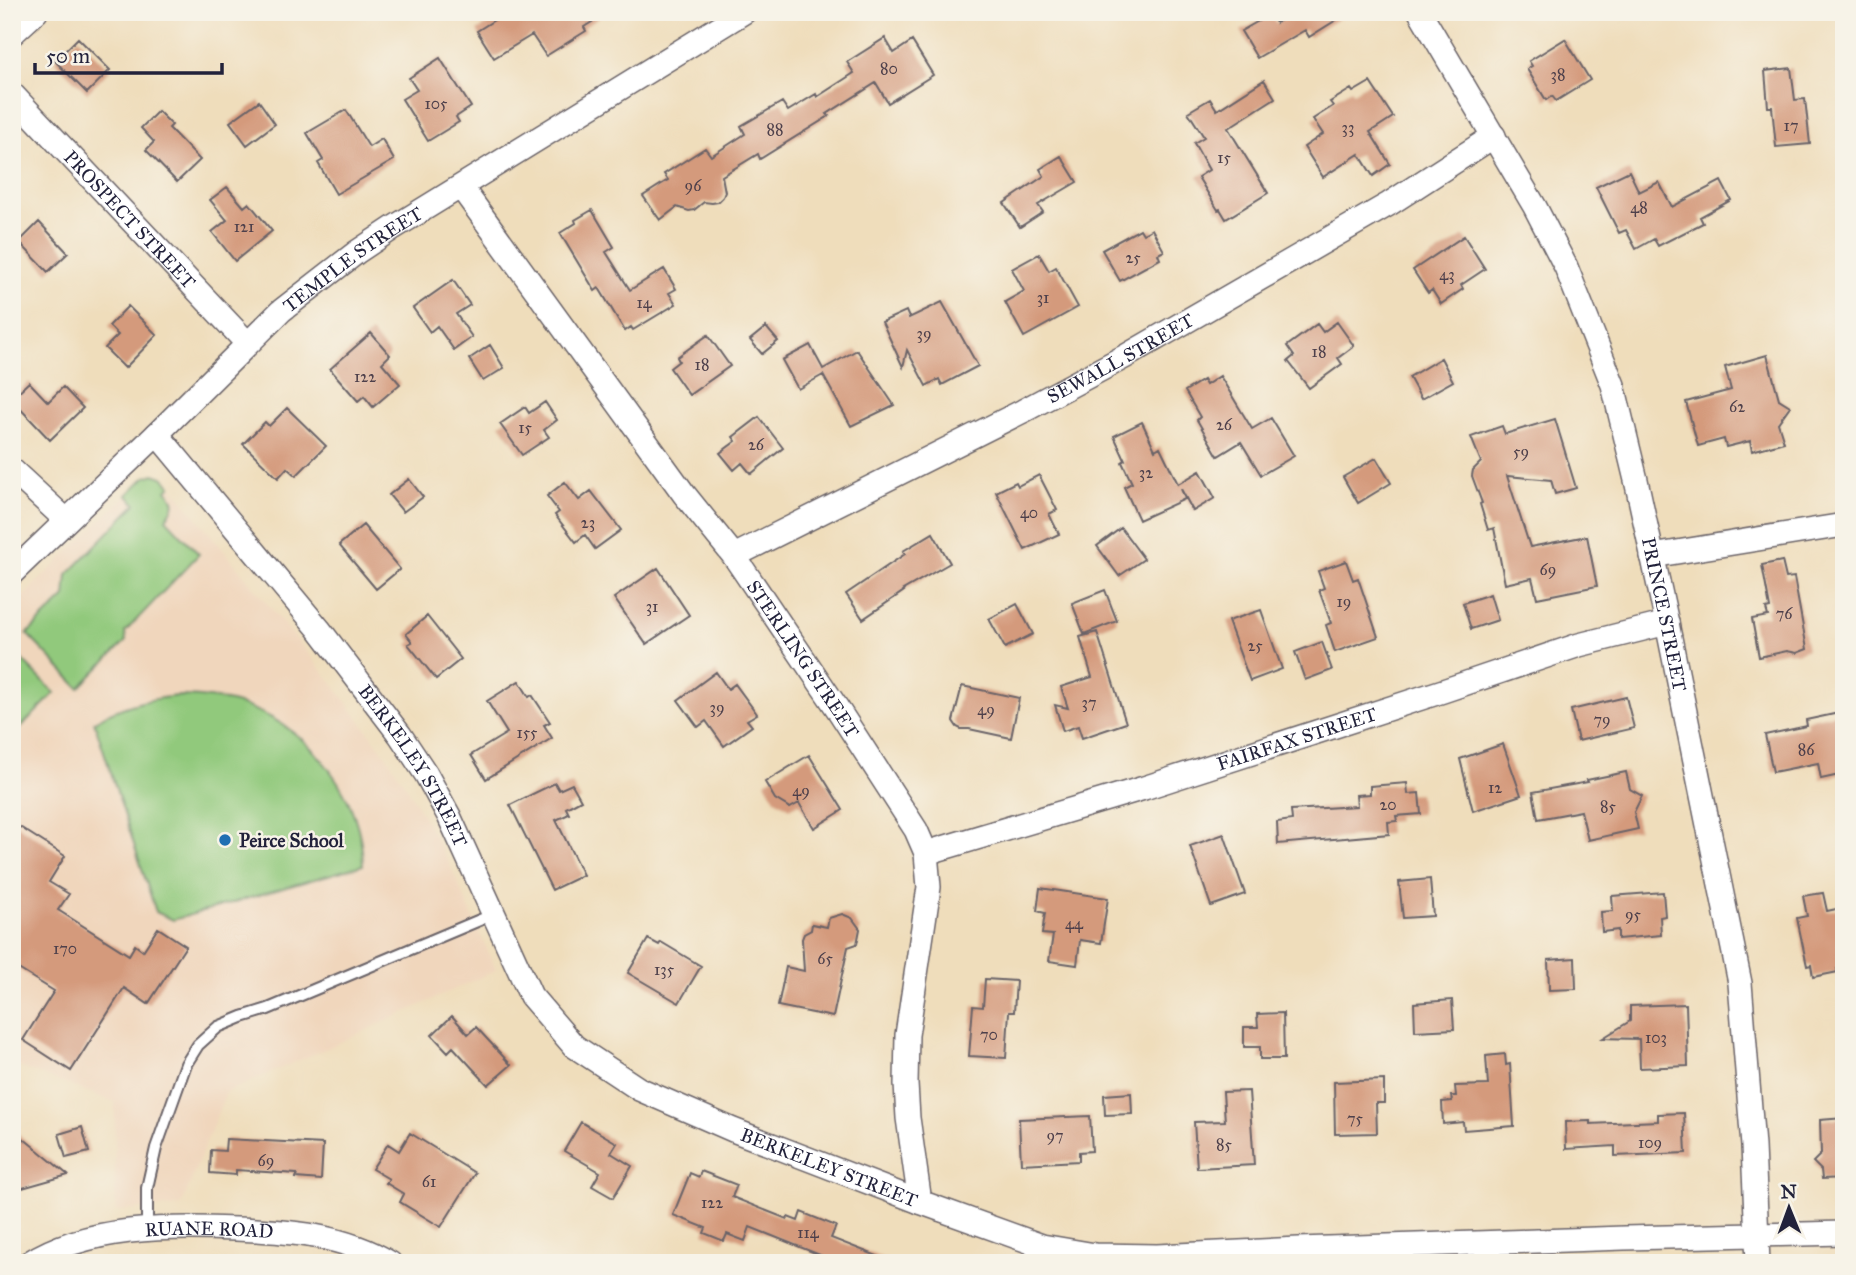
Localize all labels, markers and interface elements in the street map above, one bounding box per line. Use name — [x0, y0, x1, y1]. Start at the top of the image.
scale bar — [35, 32, 222, 76]
text: 50 m — [46, 43, 91, 69]
house number: 80 — [880, 59, 898, 78]
house number: 38 — [1551, 65, 1565, 84]
house number: 105 — [425, 94, 448, 113]
house number: 17 — [1784, 116, 1798, 135]
house number: 33 — [1342, 118, 1354, 137]
house number: 88 — [766, 120, 784, 139]
street label: PROSPECT STREET — [59, 145, 201, 293]
house number: 15 — [1217, 148, 1231, 167]
house number: 96 — [685, 176, 702, 195]
house number: 48 — [1630, 198, 1648, 217]
street label: TEMPLE STREET — [278, 201, 426, 317]
house number: 121 — [234, 217, 254, 236]
house number: 25 — [1125, 248, 1141, 267]
house number: 43 — [1439, 265, 1455, 284]
house number: 31 — [1037, 288, 1049, 307]
house number: 14 — [636, 293, 653, 312]
street label: SEWALL STREET — [1043, 308, 1198, 408]
house number: 39 — [917, 324, 932, 343]
house number: 18 — [1312, 342, 1326, 361]
house number: 18 — [695, 355, 709, 374]
house number: 122 — [354, 367, 376, 386]
house number: 62 — [1729, 397, 1745, 416]
house number: 26 — [1216, 415, 1233, 434]
house number: 15 — [518, 418, 532, 437]
house number: 26 — [748, 435, 765, 454]
house number: 59 — [1513, 442, 1529, 461]
house number: 32 — [1139, 463, 1153, 482]
house number: 40 — [1020, 503, 1038, 522]
house number: 23 — [581, 513, 595, 532]
street label: PRINCE STREET — [1637, 535, 1692, 693]
house number: 69 — [1540, 560, 1556, 579]
street label: STERLING STREET — [742, 576, 864, 742]
house number: 19 — [1337, 592, 1351, 611]
house number: 31 — [646, 597, 658, 616]
house number: 76 — [1776, 604, 1793, 623]
house number: 25 — [1247, 636, 1263, 655]
street label: BERKELEY STREET — [354, 680, 473, 850]
house number: 37 — [1082, 693, 1096, 712]
house number: 39 — [710, 698, 725, 717]
house number: 49 — [977, 700, 995, 719]
street label: FAIRFAX STREET — [1214, 702, 1379, 775]
house number: 79 — [1593, 710, 1611, 729]
house number: 155 — [516, 723, 538, 742]
house number: 86 — [1798, 740, 1815, 759]
house number: 12 — [1488, 778, 1502, 797]
house number: 49 — [792, 781, 810, 800]
house number: 20 — [1379, 795, 1397, 814]
house number: 85 — [1600, 797, 1617, 816]
place label: Peirce School — [239, 829, 344, 852]
marker: Peirce School — [217, 832, 233, 848]
house number: 95 — [1625, 905, 1642, 924]
house number: 44 — [1065, 914, 1084, 933]
house number: 170 — [53, 939, 77, 958]
house number: 65 — [817, 949, 833, 968]
house number: 135 — [654, 960, 675, 979]
house number: 70 — [980, 1025, 998, 1044]
house number: 103 — [1645, 1028, 1667, 1047]
house number: 75 — [1347, 1109, 1364, 1128]
street label: BERKELEY STREET — [737, 1123, 921, 1212]
house number: 97 — [1046, 1126, 1064, 1145]
house number: 109 — [1638, 1133, 1662, 1152]
house number: 85 — [1216, 1135, 1233, 1154]
house number: 69 — [258, 1151, 274, 1170]
house number: 61 — [422, 1172, 436, 1191]
north arrow — [1755, 1174, 1825, 1244]
text: N — [1780, 1180, 1797, 1203]
house number: 122 — [701, 1193, 723, 1212]
street label: RUANE ROAD — [144, 1216, 274, 1242]
house number: 114 — [797, 1223, 820, 1242]

